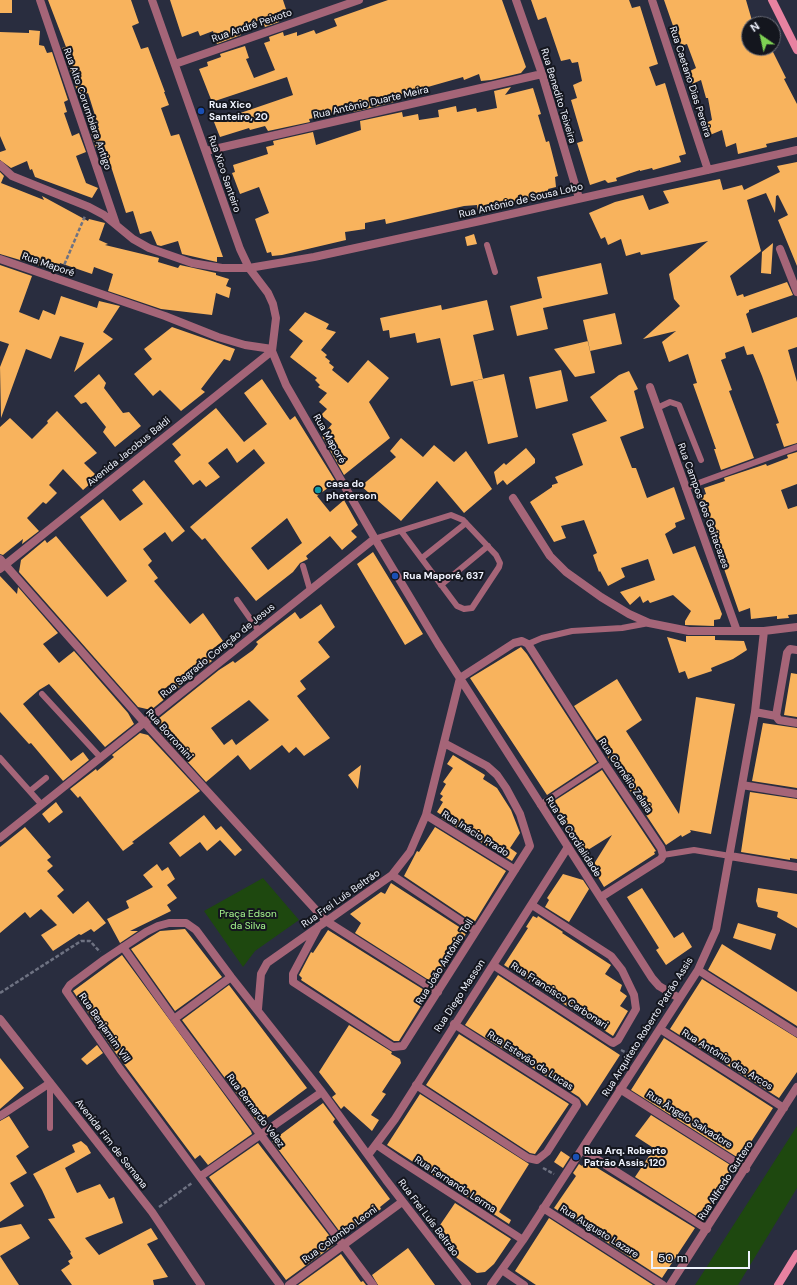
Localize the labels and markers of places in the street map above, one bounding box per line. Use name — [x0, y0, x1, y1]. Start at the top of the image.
place label: Rua Xico Santeiro, 20 — [209, 99, 268, 122]
marker: Rua Xico Santeiro, 20 — [196, 106, 206, 116]
place label: casa do pheterson — [326, 478, 377, 502]
marker: casa do pheterson — [313, 485, 323, 495]
place label: Rua Maporé, 637 — [403, 570, 484, 582]
marker: Rua Maporé, 637 — [390, 571, 400, 581]
place label: Rua Arq. Roberto Patrão Assis, 120 — [584, 1145, 666, 1168]
marker: Rua Arq. Roberto Patrão Assis, 120 — [571, 1152, 581, 1162]

